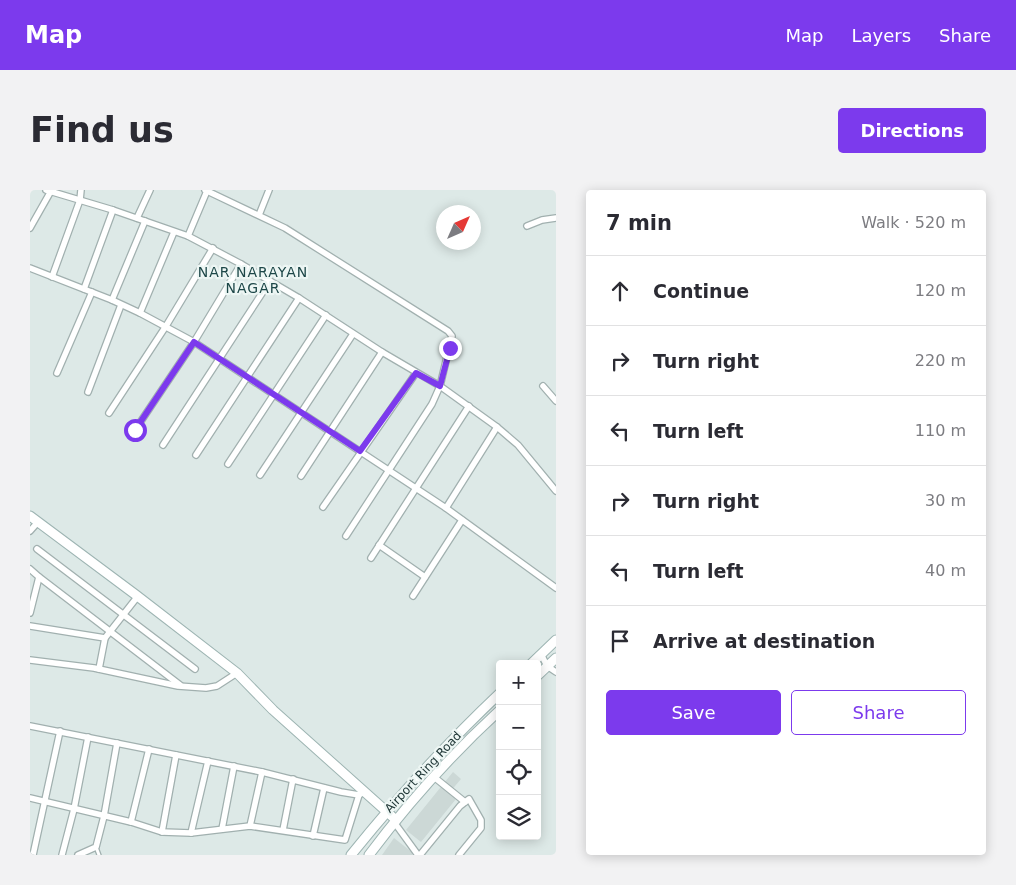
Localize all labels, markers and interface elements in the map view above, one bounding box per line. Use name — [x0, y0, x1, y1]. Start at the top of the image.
text: Map — [25, 21, 82, 49]
text: Map — [785, 25, 823, 46]
text: Layers — [851, 25, 911, 46]
text: Share — [939, 25, 991, 46]
button: Directions — [838, 108, 986, 153]
text: Find us — [30, 110, 174, 150]
north arrow — [436, 205, 481, 250]
text: 7 min — [606, 211, 672, 235]
text: Walk · 520 m — [861, 213, 966, 232]
district label: NAR NARAYAN NAGAR — [198, 264, 308, 296]
icon: ahead — [606, 277, 634, 305]
text: Continue — [653, 280, 749, 302]
text: 120 m — [915, 281, 966, 300]
route end — [439, 337, 462, 360]
icon: right — [606, 347, 634, 375]
text: Turn right — [653, 350, 759, 372]
text: 220 m — [915, 351, 966, 370]
icon: left — [606, 417, 634, 445]
route start — [124, 419, 147, 442]
text: Turn left — [653, 420, 744, 442]
text: 110 m — [915, 421, 966, 440]
icon: right — [606, 487, 634, 515]
text: Turn right — [653, 490, 759, 512]
text: 30 m — [925, 491, 966, 510]
icon: left — [606, 557, 634, 585]
text: Turn left — [653, 560, 744, 582]
text: 40 m — [925, 561, 966, 580]
icon: arrive — [606, 627, 634, 655]
text: Arrive at destination — [653, 630, 875, 652]
map controls — [496, 660, 541, 840]
button: + — [496, 660, 541, 705]
button: Save — [606, 690, 781, 735]
button: Share — [791, 690, 966, 735]
button: − — [496, 705, 541, 750]
street label: Airport Ring Road — [382, 729, 464, 815]
button: locate — [496, 750, 541, 795]
button: layers — [496, 795, 541, 840]

